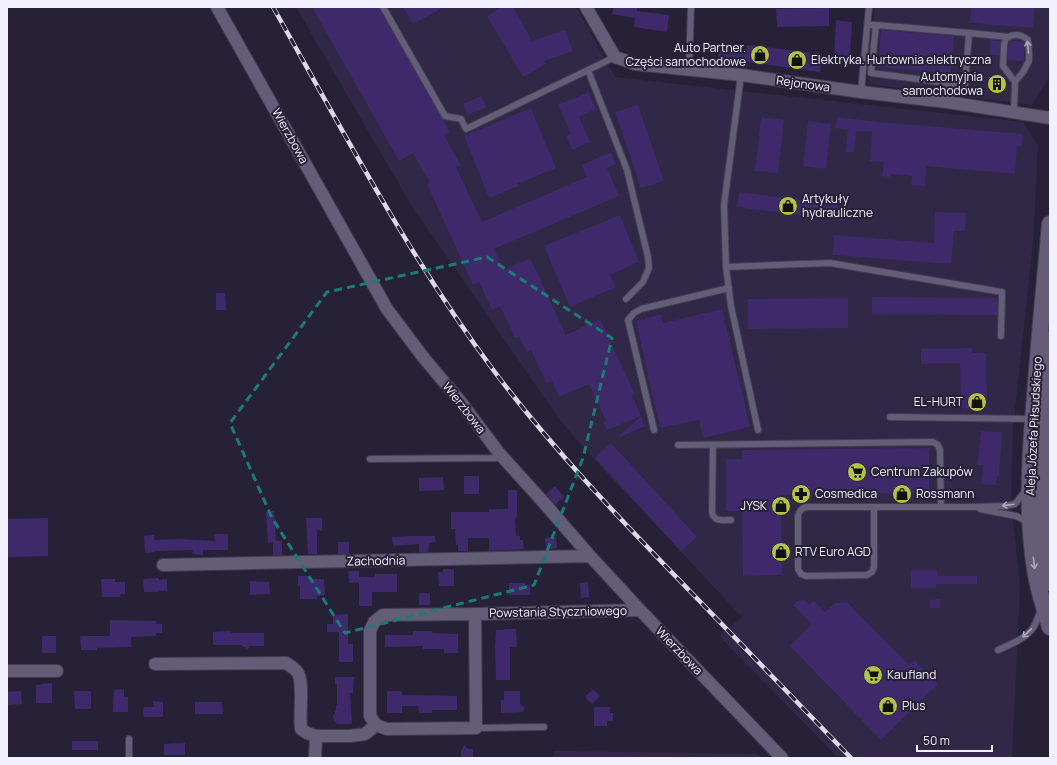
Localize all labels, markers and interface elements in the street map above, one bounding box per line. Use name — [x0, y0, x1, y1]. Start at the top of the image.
place label: Auto Partner. Części samochodowe — [625, 39, 746, 70]
one-way arrow — [1025, 41, 1032, 54]
shop icon: Auto Partner. Części samochodowe — [749, 44, 771, 66]
shop icon: Elektryka. Hurtownia elektryczna — [786, 49, 808, 71]
place label: Elektryka. Hurtownia elektryczna — [811, 51, 991, 68]
place label: Automyjnia samochodowa — [902, 68, 983, 99]
street label: Rejonowa — [775, 71, 831, 96]
building icon: Automyjnia samochodowa — [986, 73, 1008, 95]
street label: Wierzbowa — [268, 105, 313, 167]
place label: Artykuły hydrauliczne — [802, 190, 873, 221]
shop icon: Artykuły hydrauliczne — [777, 195, 799, 217]
street label: Aleja Józefa Piłsudskiego — [1021, 356, 1046, 496]
street label: Wierzbowa — [439, 378, 490, 437]
shop icon: EL-HURT — [966, 391, 988, 413]
place label: EL-HURT — [914, 393, 964, 410]
supermarket icon: Centrum Zakupów — [846, 461, 868, 483]
place label: Centrum Zakupów — [871, 463, 973, 480]
pharmacy icon: Cosmedica — [790, 483, 812, 505]
shop icon: Rossmann — [891, 483, 913, 505]
place label: Cosmedica — [815, 485, 877, 502]
place label: Rossmann — [916, 485, 974, 502]
shop icon: JYSK — [770, 495, 792, 517]
place label: JYSK — [741, 497, 768, 514]
one-way arrow — [1002, 501, 1015, 509]
shop icon: RTV Euro AGD — [770, 541, 792, 563]
place label: RTV Euro AGD — [795, 543, 871, 560]
street label: Zachodnia — [347, 551, 405, 570]
one-way arrow — [1030, 556, 1038, 569]
street label: Powstania Styczniowego — [489, 602, 627, 621]
street label: Wierzbowa — [652, 623, 707, 678]
one-way arrow — [1022, 629, 1032, 638]
supermarket icon: Kaufland — [862, 664, 884, 686]
place label: Kaufland — [887, 666, 936, 683]
shop icon: Plus — [877, 695, 899, 717]
place label: Plus — [902, 697, 925, 714]
scale bar — [917, 727, 992, 753]
text: 50 m — [923, 732, 950, 749]

